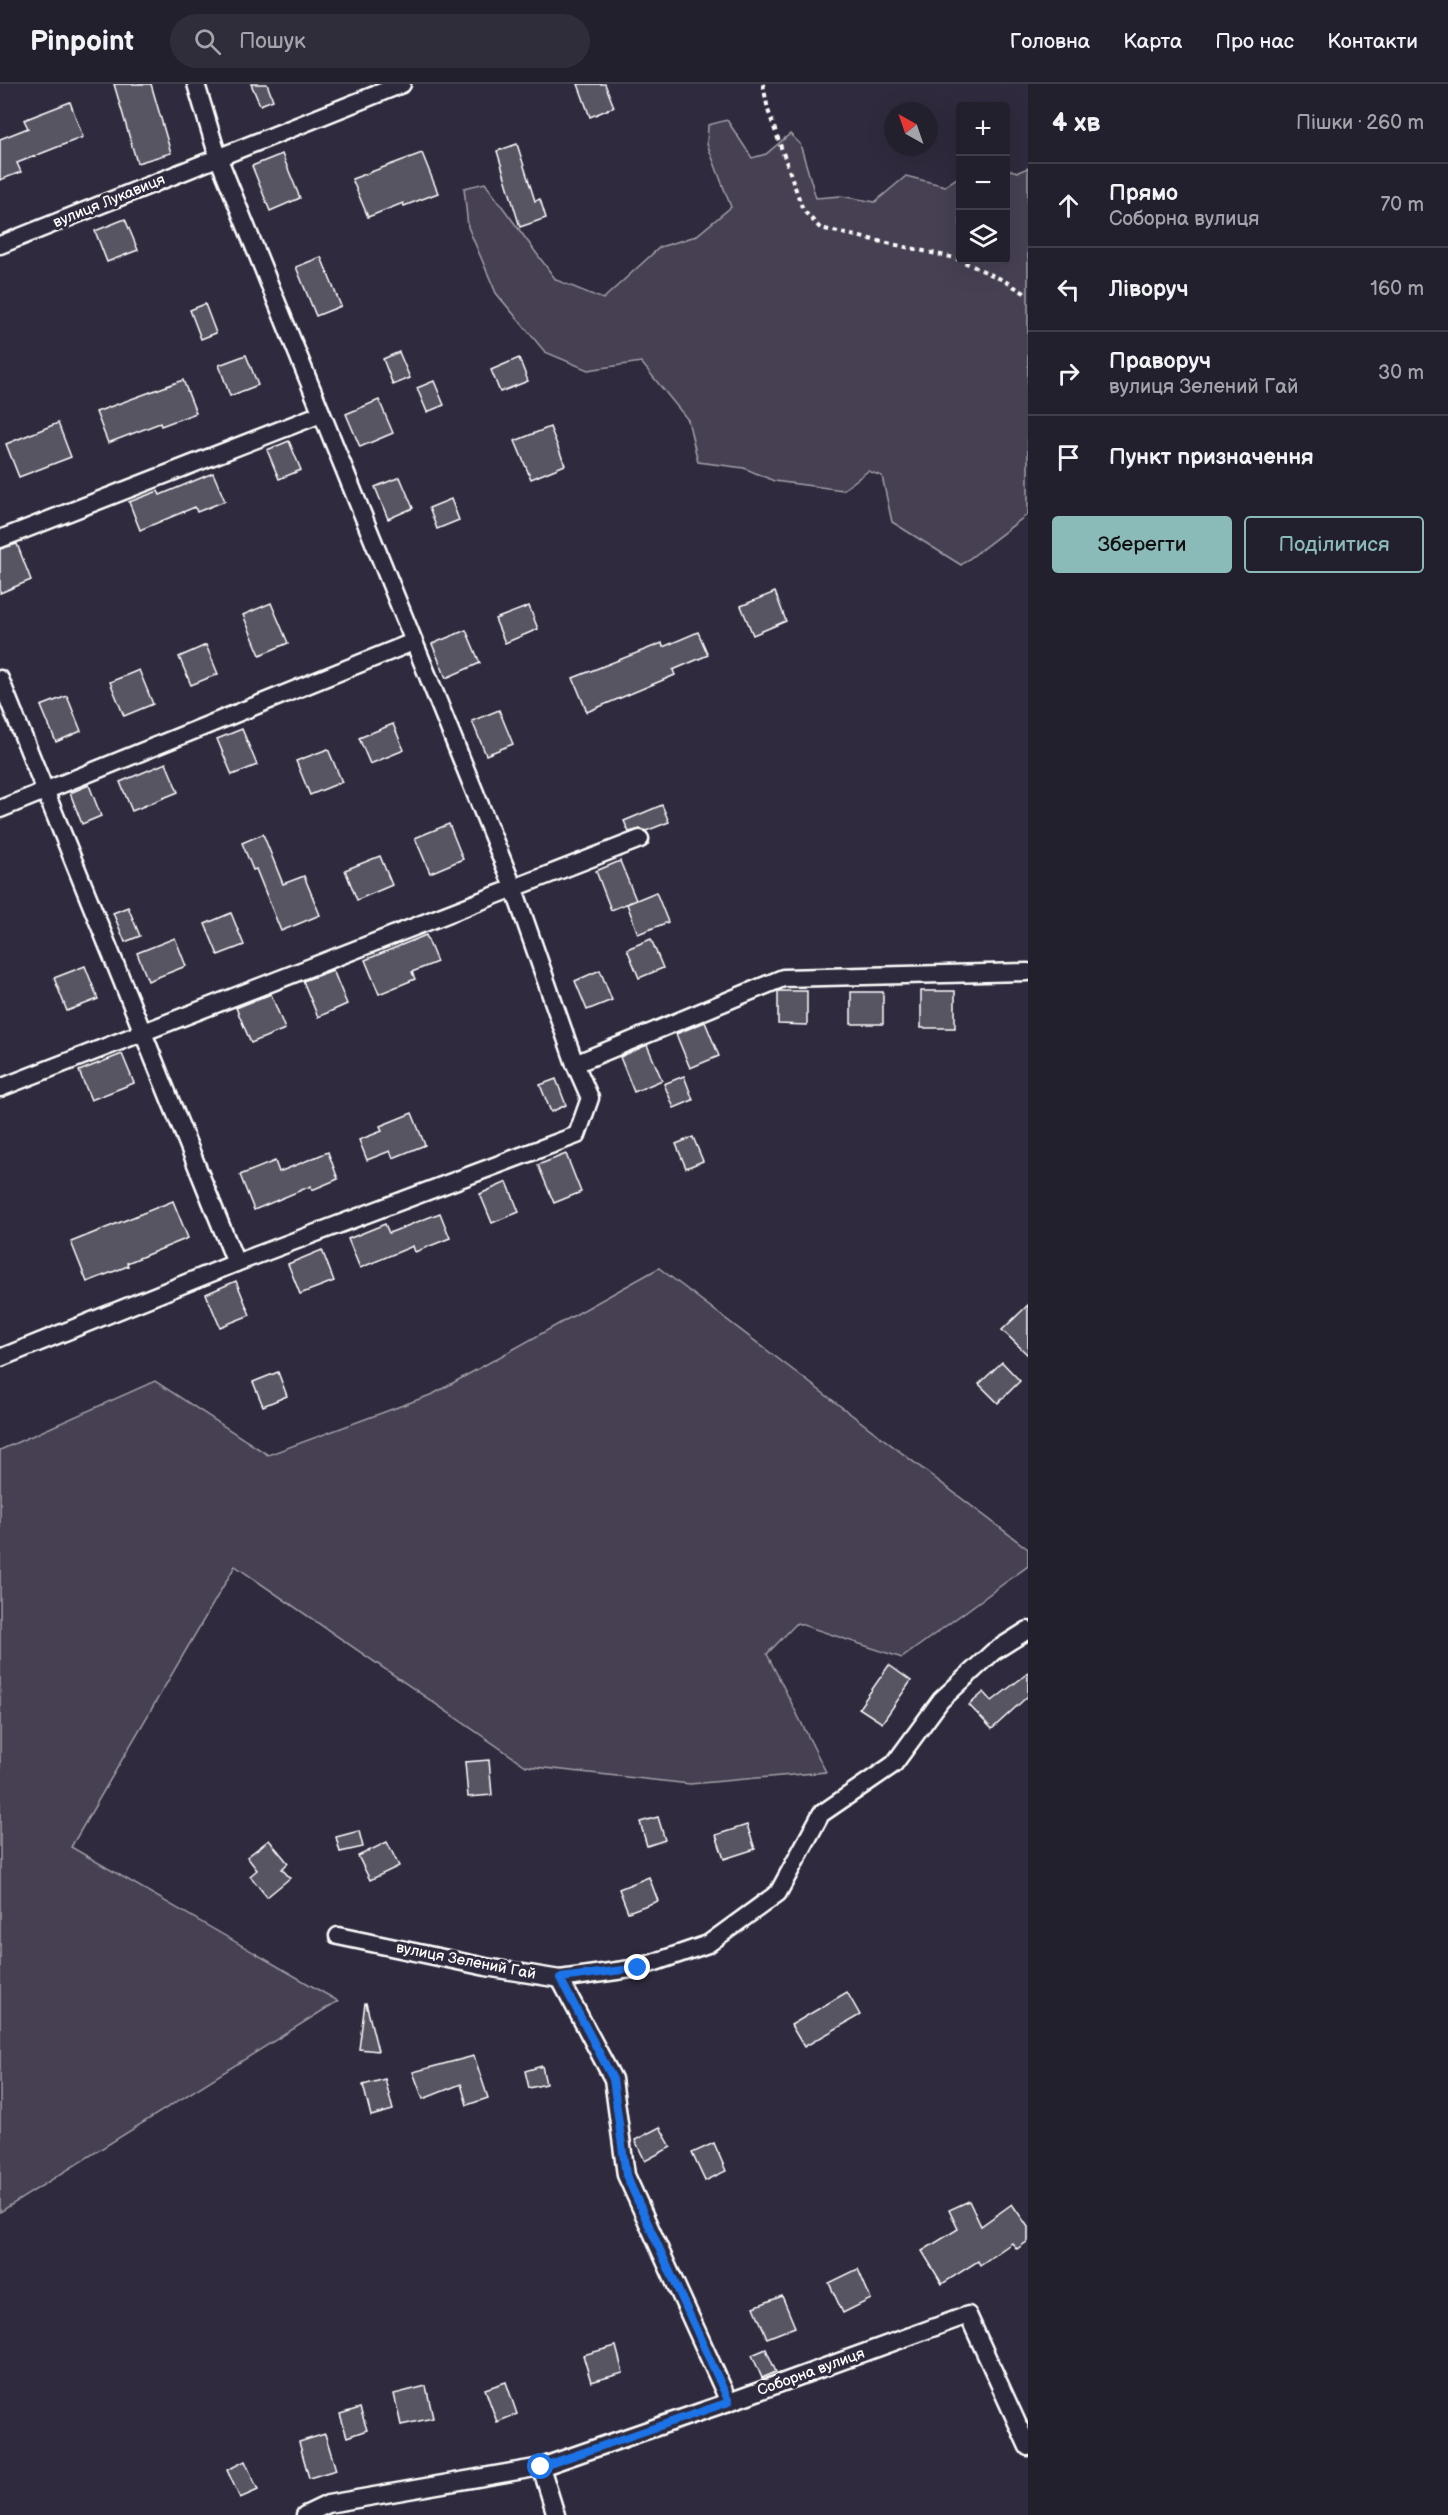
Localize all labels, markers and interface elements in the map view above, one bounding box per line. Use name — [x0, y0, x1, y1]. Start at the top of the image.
search box — [170, 14, 590, 68]
text: Pinpoint — [30, 25, 134, 58]
icon: search — [191, 25, 224, 58]
text: Пошук — [239, 28, 306, 55]
text: Головна — [1010, 29, 1090, 54]
text: Карта — [1123, 29, 1182, 54]
text: Про нас — [1215, 29, 1294, 54]
text: Контакти — [1327, 29, 1418, 54]
north arrow — [884, 102, 938, 156]
map controls — [956, 102, 1010, 264]
button: + — [956, 102, 1010, 156]
text: 4 хв — [1052, 108, 1100, 139]
text: Пішки · 260 m — [1296, 111, 1424, 135]
button: − — [956, 156, 1010, 210]
street label: вулиця Лукавиця — [50, 170, 168, 232]
text: Прямо — [1109, 180, 1178, 207]
icon: ahead — [1052, 189, 1085, 222]
text: 70 m — [1380, 193, 1424, 217]
text: Соборна вулиця — [1109, 207, 1259, 231]
button: layers — [956, 210, 1010, 264]
icon: left — [1052, 273, 1085, 306]
text: Ліворуч — [1109, 276, 1189, 303]
text: 160 m — [1370, 277, 1424, 301]
text: Праворуч — [1109, 348, 1211, 375]
icon: right — [1052, 357, 1085, 390]
text: 30 m — [1378, 361, 1424, 385]
text: вулиця Зелений Гай — [1109, 375, 1298, 399]
icon: arrive — [1052, 441, 1085, 474]
text: Пункт призначення — [1109, 444, 1314, 471]
button: Зберегти — [1052, 516, 1232, 573]
button: Поділитися — [1244, 516, 1424, 573]
street label: вулиця Зелений Гай — [394, 1938, 538, 1984]
route end — [624, 1954, 650, 1980]
street label: Соборна вулиця — [755, 2344, 867, 2400]
route start — [527, 2453, 553, 2479]

